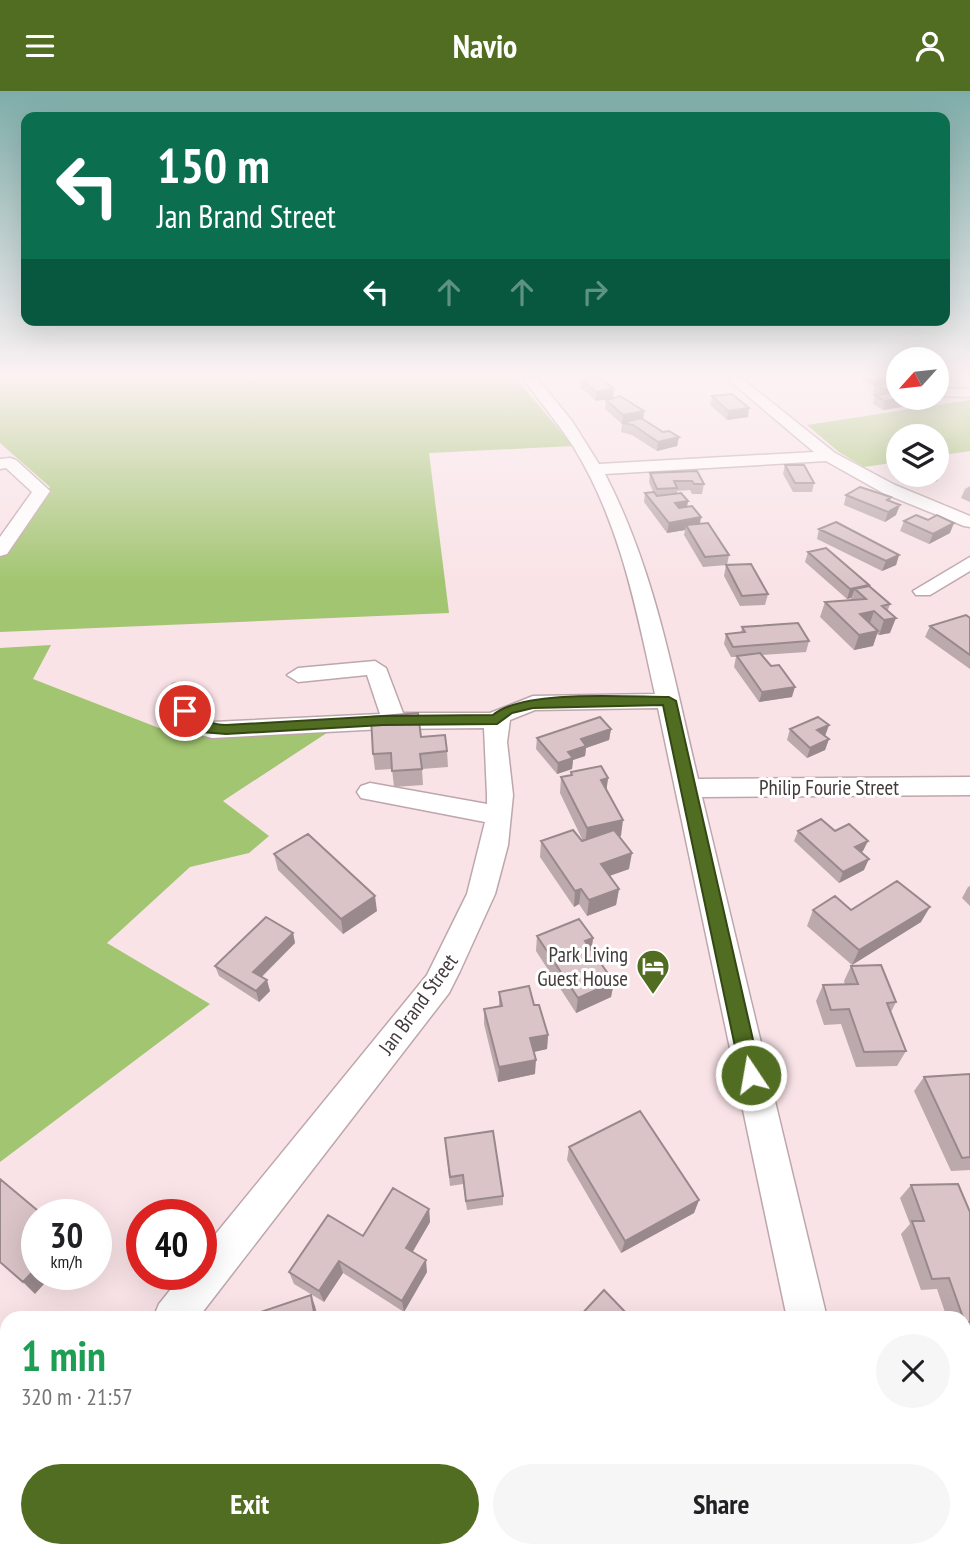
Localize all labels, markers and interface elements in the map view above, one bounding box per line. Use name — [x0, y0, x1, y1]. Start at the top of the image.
text: Navio — [453, 25, 517, 67]
icon: menu — [21, 27, 59, 65]
icon: person — [911, 27, 949, 65]
text: 150 m — [157, 133, 270, 197]
icon: left — [42, 140, 133, 231]
text: Jan Brand Street — [157, 195, 336, 237]
icon: left — [357, 273, 395, 311]
icon: ahead — [430, 273, 468, 311]
icon: ahead — [503, 273, 541, 311]
icon: right — [576, 273, 614, 311]
north arrow — [886, 347, 948, 409]
map controls — [886, 347, 949, 487]
button: layers — [886, 424, 949, 487]
pin — [155, 681, 215, 741]
icon: arrive — [166, 692, 204, 730]
street label: Philip Fourie Street — [759, 774, 899, 801]
place label: Park Living Guest House — [537, 941, 628, 992]
hotel icon: Park Living Guest House — [634, 947, 672, 996]
street label: Jan Brand Street — [372, 948, 464, 1060]
position arrow — [714, 1038, 788, 1112]
speed limit sign: 40 — [126, 1199, 217, 1290]
text: 30 — [50, 1212, 83, 1258]
text: km/h — [51, 1250, 82, 1273]
text: 1 min — [21, 1328, 106, 1383]
button: close — [876, 1334, 950, 1408]
text: 320 m · 21:57 — [21, 1382, 133, 1411]
button: Exit — [21, 1464, 479, 1544]
button: Share — [493, 1464, 950, 1544]

